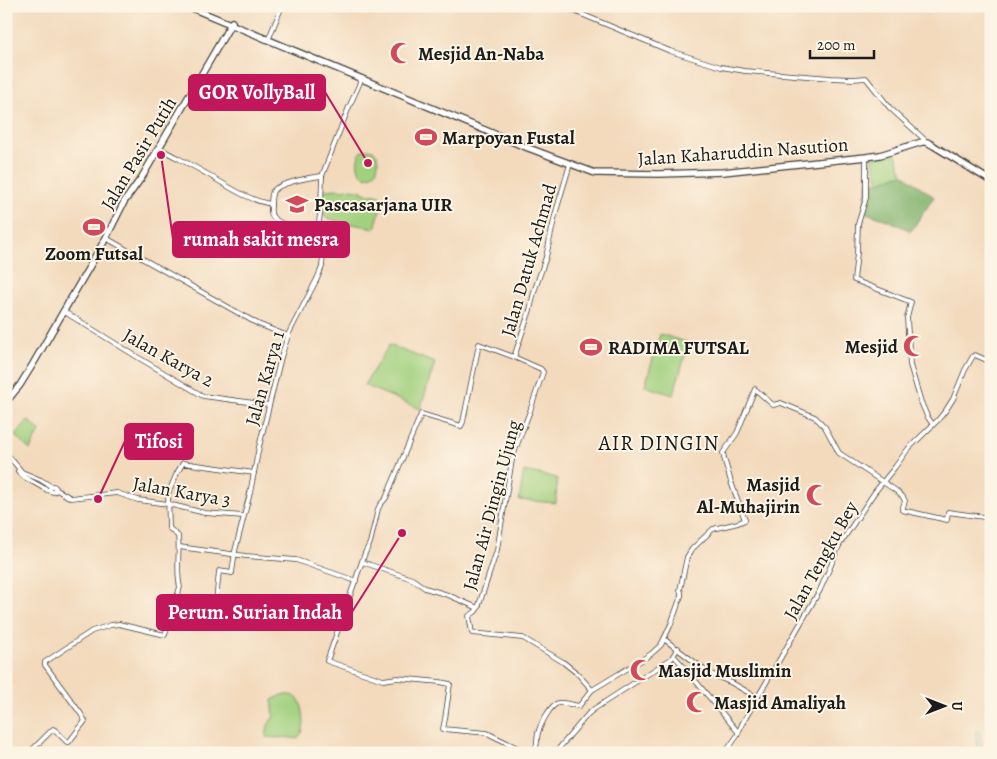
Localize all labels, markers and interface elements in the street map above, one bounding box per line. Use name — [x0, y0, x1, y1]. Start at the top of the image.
scale bar — [810, 28, 873, 60]
text: 200 m — [817, 35, 856, 55]
mosque icon: Mesjid An-Naba — [388, 40, 414, 66]
place label: Mesjid An-Naba — [418, 41, 545, 67]
callout: GOR VollyBall — [189, 75, 325, 110]
text: GOR VollyBall — [199, 79, 316, 106]
street label: Jalan Pasir Putih — [95, 92, 183, 215]
sports icon: Marpoyan Fustal — [413, 124, 439, 150]
place label: Marpoyan Fustal — [442, 125, 575, 151]
street label: Jalan Kaharuddin Nasution — [637, 132, 849, 172]
street label: Jalan Datuk Achmad — [495, 180, 563, 340]
school or university icon: Pascasarjana UIR — [284, 191, 310, 217]
place label: Pascasarjana UIR — [314, 192, 453, 218]
sports icon: Zoom Futsal — [81, 214, 107, 240]
callout: rumah sakit mesra — [173, 222, 349, 257]
text: rumah sakit mesra — [183, 226, 339, 253]
place label: Zoom Futsal — [45, 241, 143, 267]
street label: Jalan Karya 2 — [118, 322, 219, 394]
street label: Jalan Karya 1 — [239, 327, 291, 429]
mosque icon: Mesjid — [901, 333, 927, 359]
sports icon: RADIMA FUTSAL — [578, 334, 604, 360]
place label: Mesjid — [845, 334, 899, 360]
place label: RADIMA FUTSAL — [608, 335, 750, 361]
street label: Jalan Air Dingin Ujung — [457, 417, 527, 593]
callout: Tifosi — [125, 424, 193, 459]
text: Tifosi — [135, 428, 183, 455]
district label: AIR DINGIN — [598, 429, 719, 457]
street label: Jalan Karya 3 — [131, 471, 233, 513]
place label: Masjid Al-Muhajirin — [696, 472, 801, 520]
mosque icon: Masjid Al-Muhajirin — [804, 482, 830, 508]
street label: Jalan Tengku Bey — [778, 496, 864, 624]
callout: Perum. Surian Indah — [157, 595, 352, 630]
text: Perum. Surian Indah — [168, 599, 342, 626]
mosque icon: Masjid Muslimin — [628, 657, 654, 683]
place label: Masjid Muslimin — [658, 658, 792, 684]
north arrow — [920, 682, 970, 732]
mosque icon: Masjid Amaliyah — [684, 689, 710, 715]
place label: Masjid Amaliyah — [714, 690, 846, 716]
text: U — [947, 701, 966, 711]

